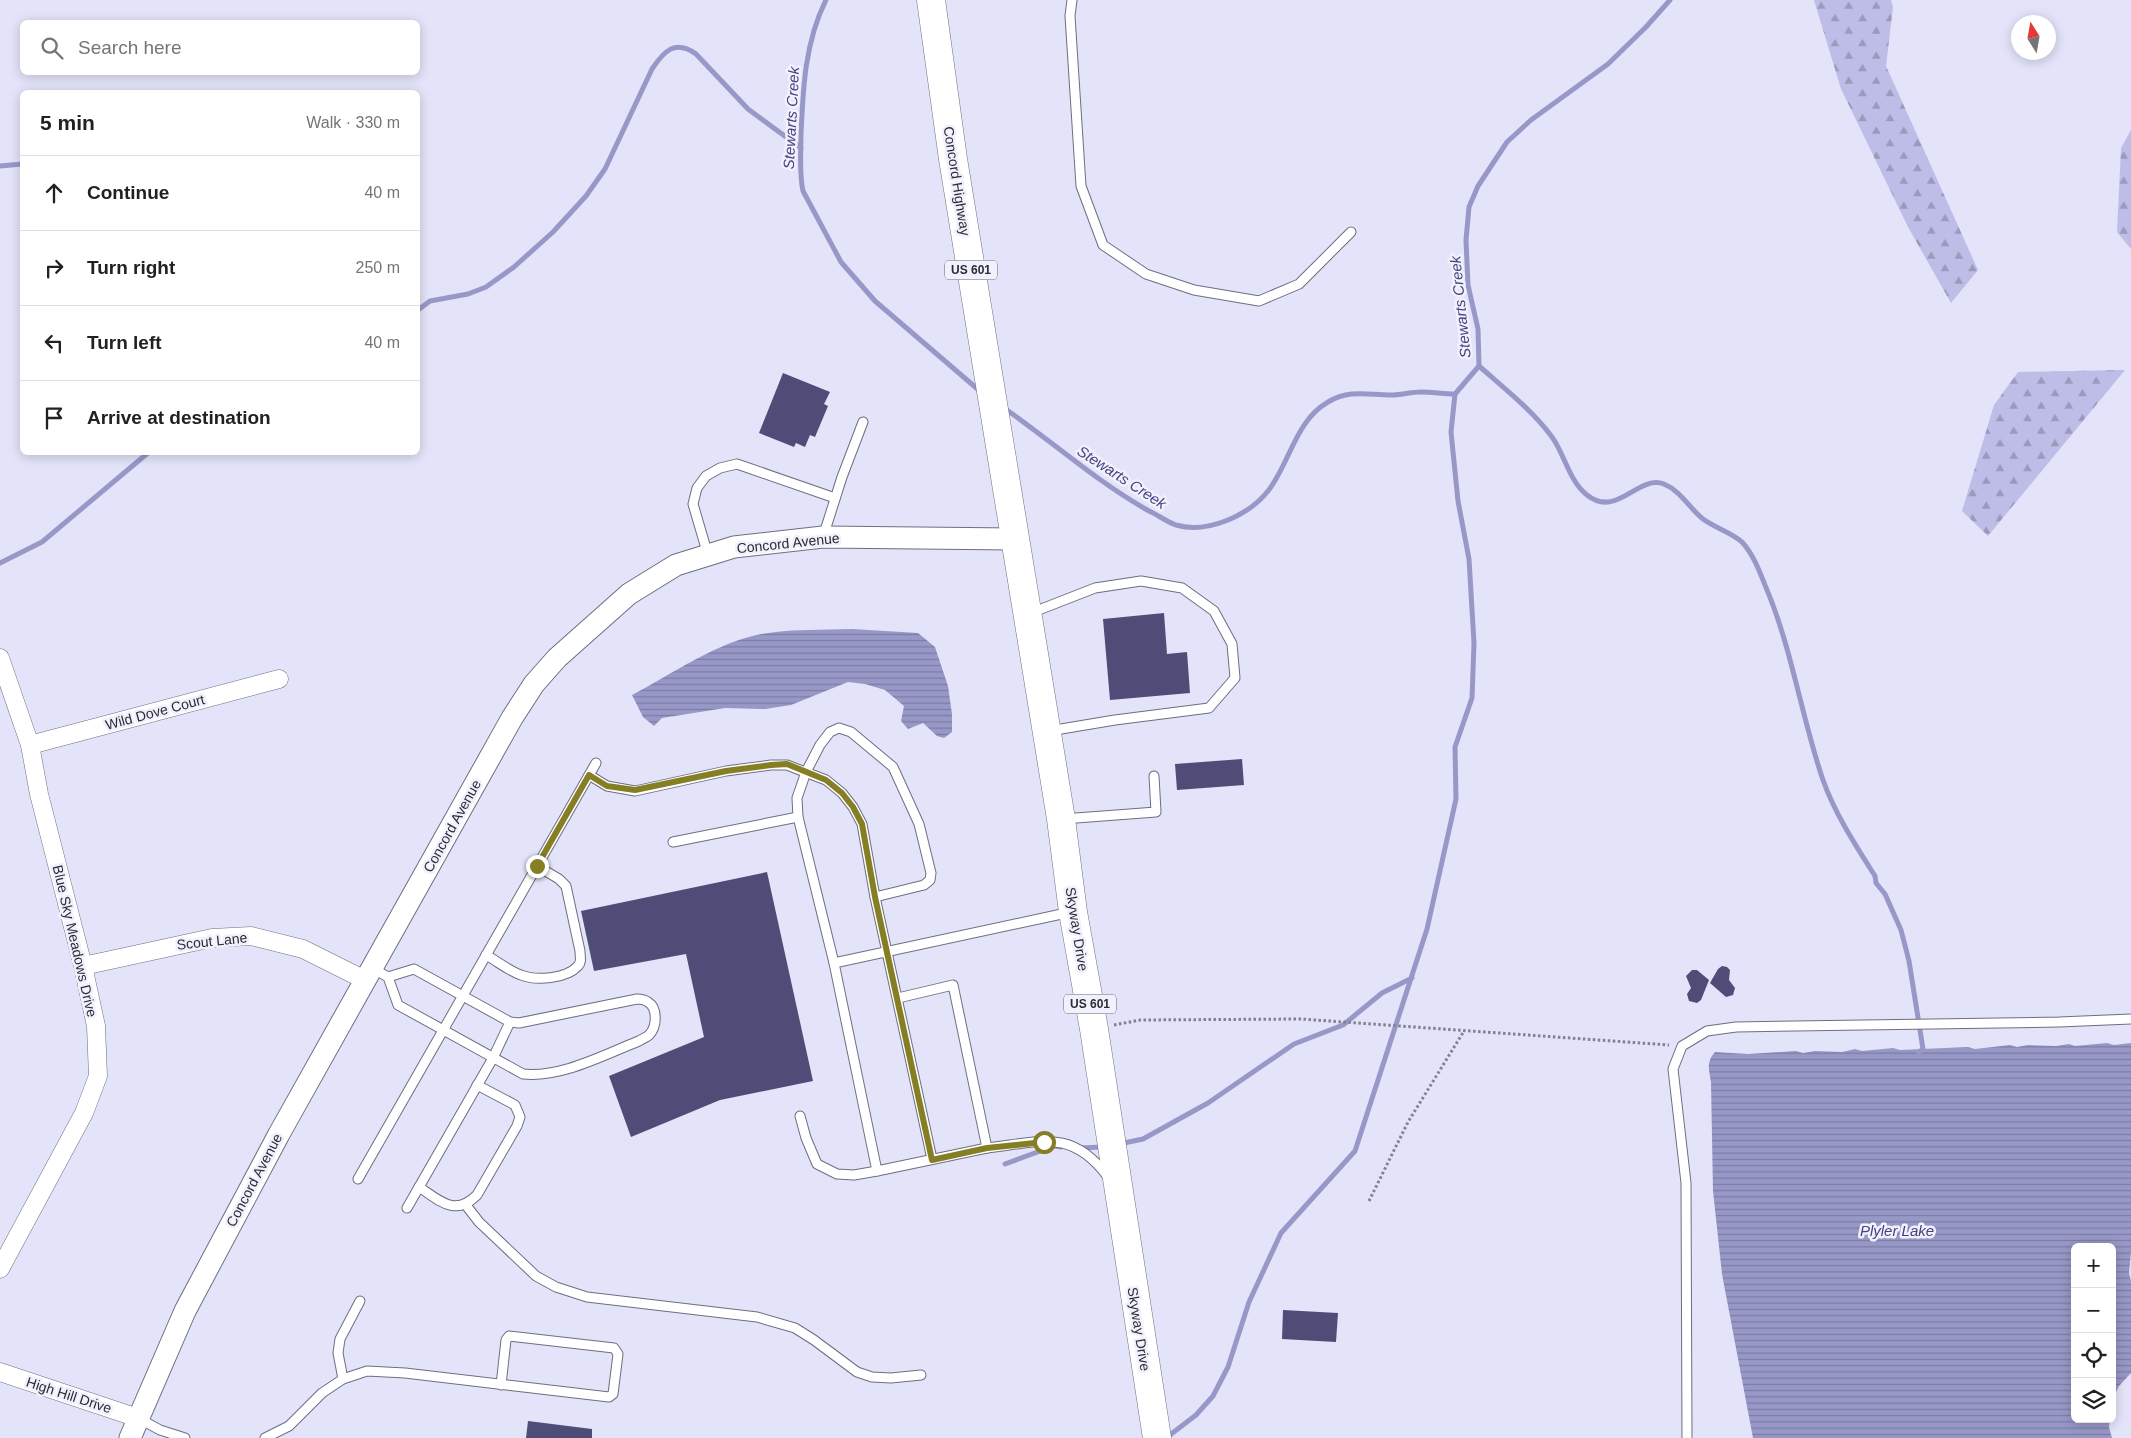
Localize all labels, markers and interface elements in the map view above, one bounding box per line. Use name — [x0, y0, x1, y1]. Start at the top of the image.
north arrow — [2011, 15, 2056, 60]
search box — [20, 20, 420, 75]
icon: search — [38, 34, 66, 62]
text: Search here — [78, 37, 182, 58]
water label: Stewarts Creek — [780, 65, 802, 170]
text: 5 min — [40, 111, 95, 134]
text: Walk · 330 m — [306, 114, 400, 131]
street label: Concord Highway — [940, 125, 974, 237]
icon: ahead — [40, 179, 68, 207]
text: Continue — [87, 182, 169, 203]
text: 40 m — [364, 184, 400, 201]
icon: right — [40, 254, 68, 282]
water label: Stewarts Creek — [1446, 254, 1474, 359]
text: Turn right — [87, 257, 175, 278]
text: 250 m — [356, 259, 400, 276]
road number: US 601 — [945, 260, 997, 280]
icon: left — [40, 329, 68, 357]
text: Turn left — [87, 332, 162, 353]
text: 40 m — [364, 334, 400, 351]
icon: arrive — [40, 404, 68, 432]
text: Arrive at destination — [87, 407, 271, 428]
water label: Stewarts Creek — [1074, 442, 1171, 513]
street label: Concord Avenue — [736, 530, 840, 556]
street label: Wild Dove Court — [104, 691, 206, 733]
street label: Concord Avenue — [420, 777, 484, 875]
route end — [526, 855, 549, 878]
street label: Blue Sky Meadows Drive — [50, 863, 100, 1019]
street label: Skyway Drive — [1062, 886, 1092, 972]
street label: Scout Lane — [176, 929, 248, 953]
road number: US 601 — [1064, 994, 1116, 1014]
street label: Concord Avenue — [223, 1130, 285, 1229]
route start — [1033, 1131, 1056, 1154]
water label: Plyler Lake — [1860, 1222, 1934, 1239]
map controls — [2071, 1243, 2116, 1423]
button: + — [2071, 1243, 2116, 1288]
street label: Skyway Drive — [1124, 1286, 1154, 1372]
button: − — [2071, 1288, 2116, 1333]
button: locate — [2071, 1333, 2116, 1378]
street label: High Hill Drive — [24, 1374, 114, 1416]
button: layers — [2071, 1378, 2116, 1423]

